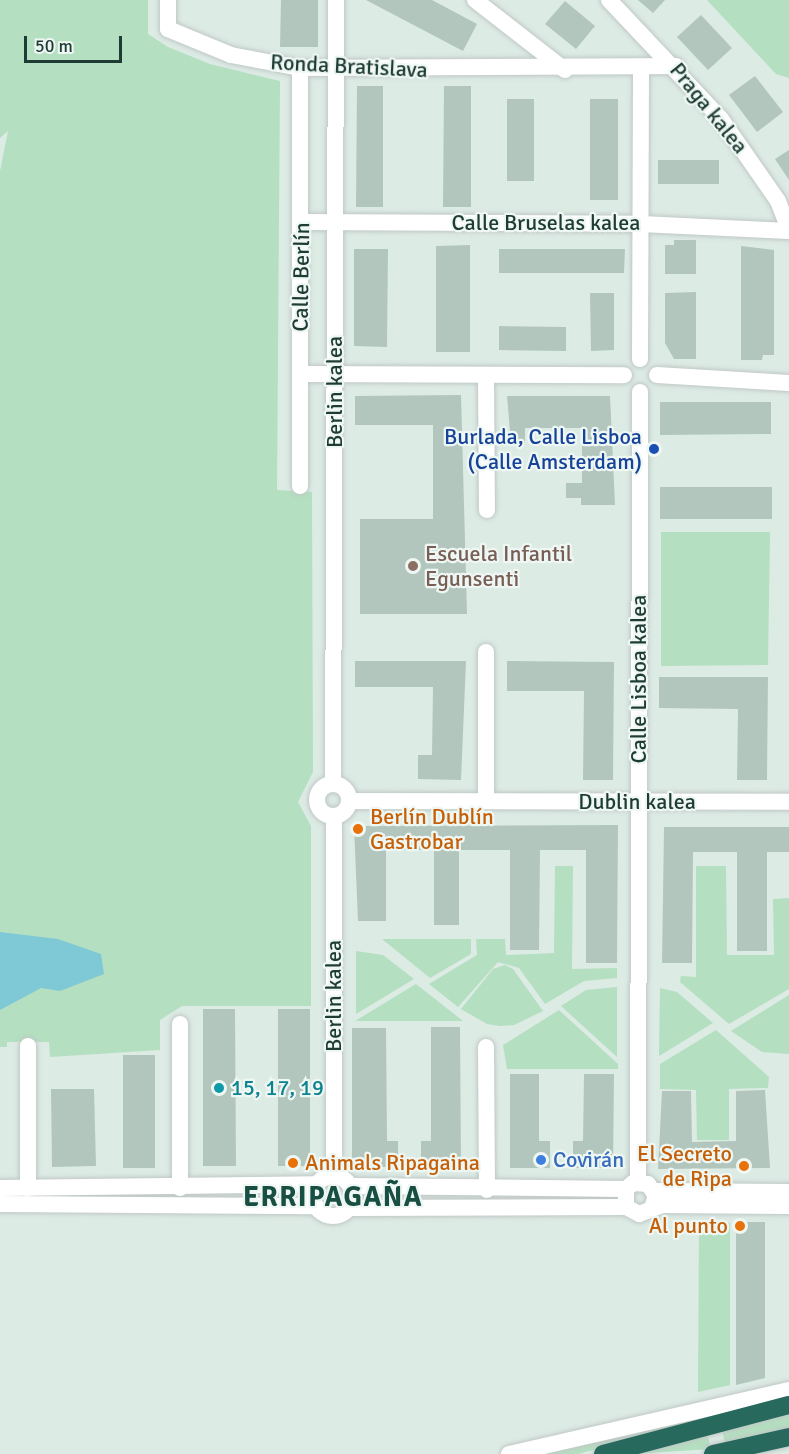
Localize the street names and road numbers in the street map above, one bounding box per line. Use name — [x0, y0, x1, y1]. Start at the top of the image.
street label: Ronda Bratislava — [270, 49, 428, 83]
street label: Praga kalea — [664, 57, 754, 159]
street label: Calle Bruselas kalea — [451, 210, 641, 236]
street label: Calle Berlín — [287, 222, 315, 332]
street label: Berlin kalea — [322, 336, 348, 448]
street label: Calle Lisboa kalea — [626, 595, 652, 763]
street label: Dublin kalea — [578, 789, 696, 815]
street label: Berlin kalea — [321, 940, 347, 1052]

